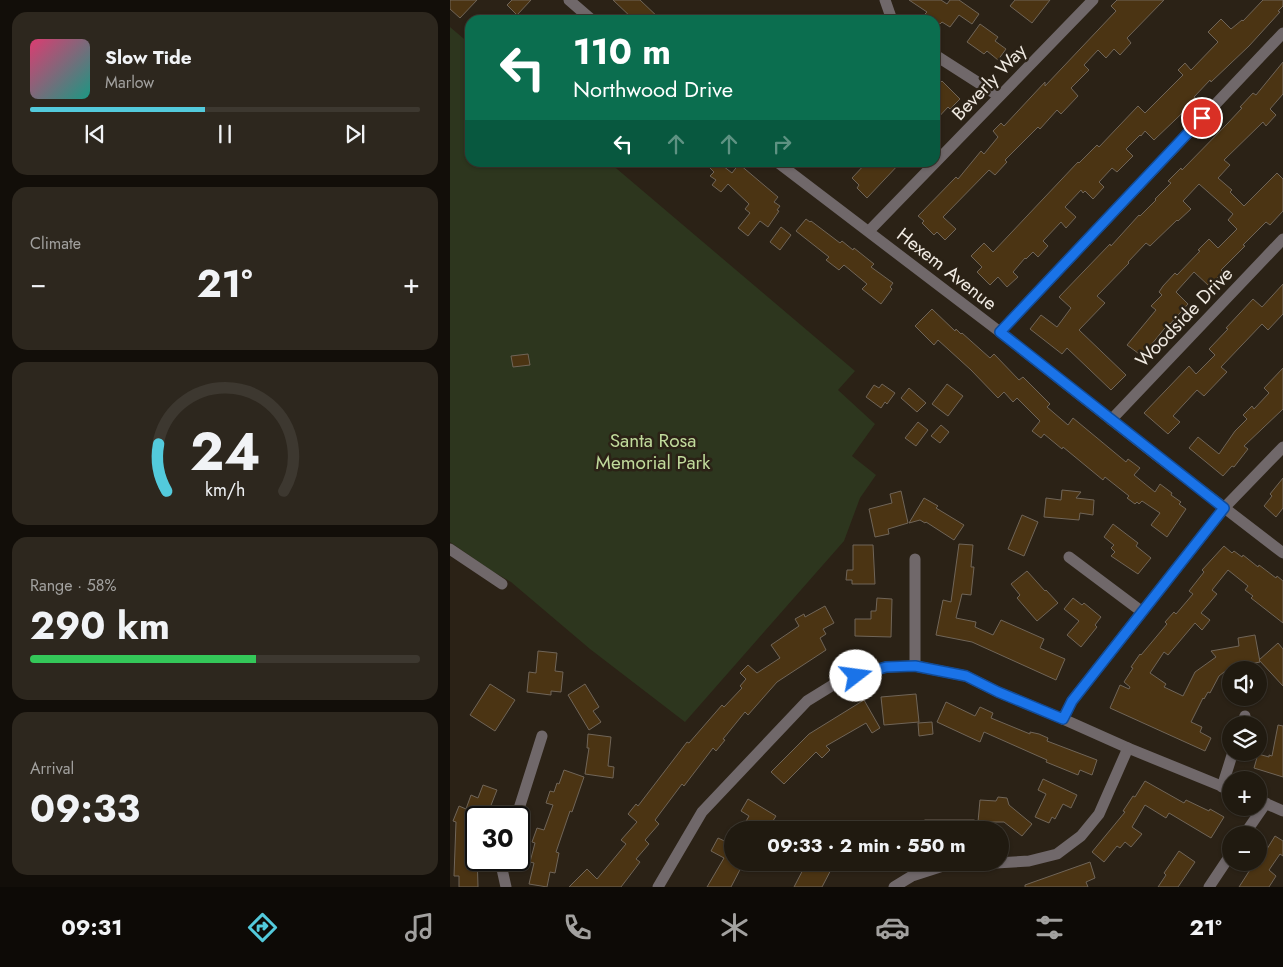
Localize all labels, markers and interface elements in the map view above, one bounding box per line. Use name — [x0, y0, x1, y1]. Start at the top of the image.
text: 110 m — [573, 27, 671, 77]
icon: left — [490, 35, 555, 100]
street label: Beverly Way — [946, 37, 1033, 126]
text: Slow Tide — [105, 44, 192, 71]
text: Marlow — [105, 71, 154, 94]
text: Northwood Drive — [573, 73, 733, 105]
pin — [1181, 97, 1223, 139]
icon: arrive — [1188, 104, 1216, 132]
icon: previous — [81, 120, 109, 148]
icon: pause — [211, 120, 239, 148]
icon: next — [341, 120, 369, 148]
icon: left — [609, 130, 637, 158]
icon: ahead — [662, 130, 690, 158]
icon: ahead — [715, 130, 743, 158]
icon: right — [768, 130, 796, 158]
street label: Hexem Avenue — [891, 221, 1003, 317]
text: Climate — [30, 232, 81, 255]
text: 21° — [197, 256, 252, 311]
street label: Woodside Drive — [1129, 261, 1239, 373]
text: − — [30, 263, 47, 304]
text: + — [403, 263, 420, 304]
text: 24 — [190, 414, 260, 490]
park label: Santa Rosa Memorial Park — [596, 427, 711, 476]
text: km/h — [205, 477, 245, 503]
text: Range · 58% — [30, 574, 117, 597]
text: 290 km — [30, 598, 170, 653]
position arrow — [829, 649, 881, 701]
map controls — [1222, 661, 1267, 871]
button: sound — [1222, 661, 1267, 706]
button: layers — [1222, 716, 1267, 761]
text: Arrival — [30, 757, 74, 780]
button: + — [1222, 771, 1267, 816]
text: 09:33 — [30, 781, 140, 836]
speed limit sign: 30 — [465, 806, 530, 871]
button: − — [1222, 826, 1267, 871]
text: 09:33 · 2 min · 550 m — [767, 832, 966, 859]
icon: directions — [245, 910, 280, 945]
icon: music — [402, 910, 437, 945]
icon: phone — [560, 910, 595, 945]
icon: climate — [717, 910, 752, 945]
icon: car — [875, 910, 910, 945]
icon: filters — [1032, 910, 1067, 945]
text: 09:31 — [61, 911, 122, 943]
text: 21° — [1190, 911, 1222, 943]

